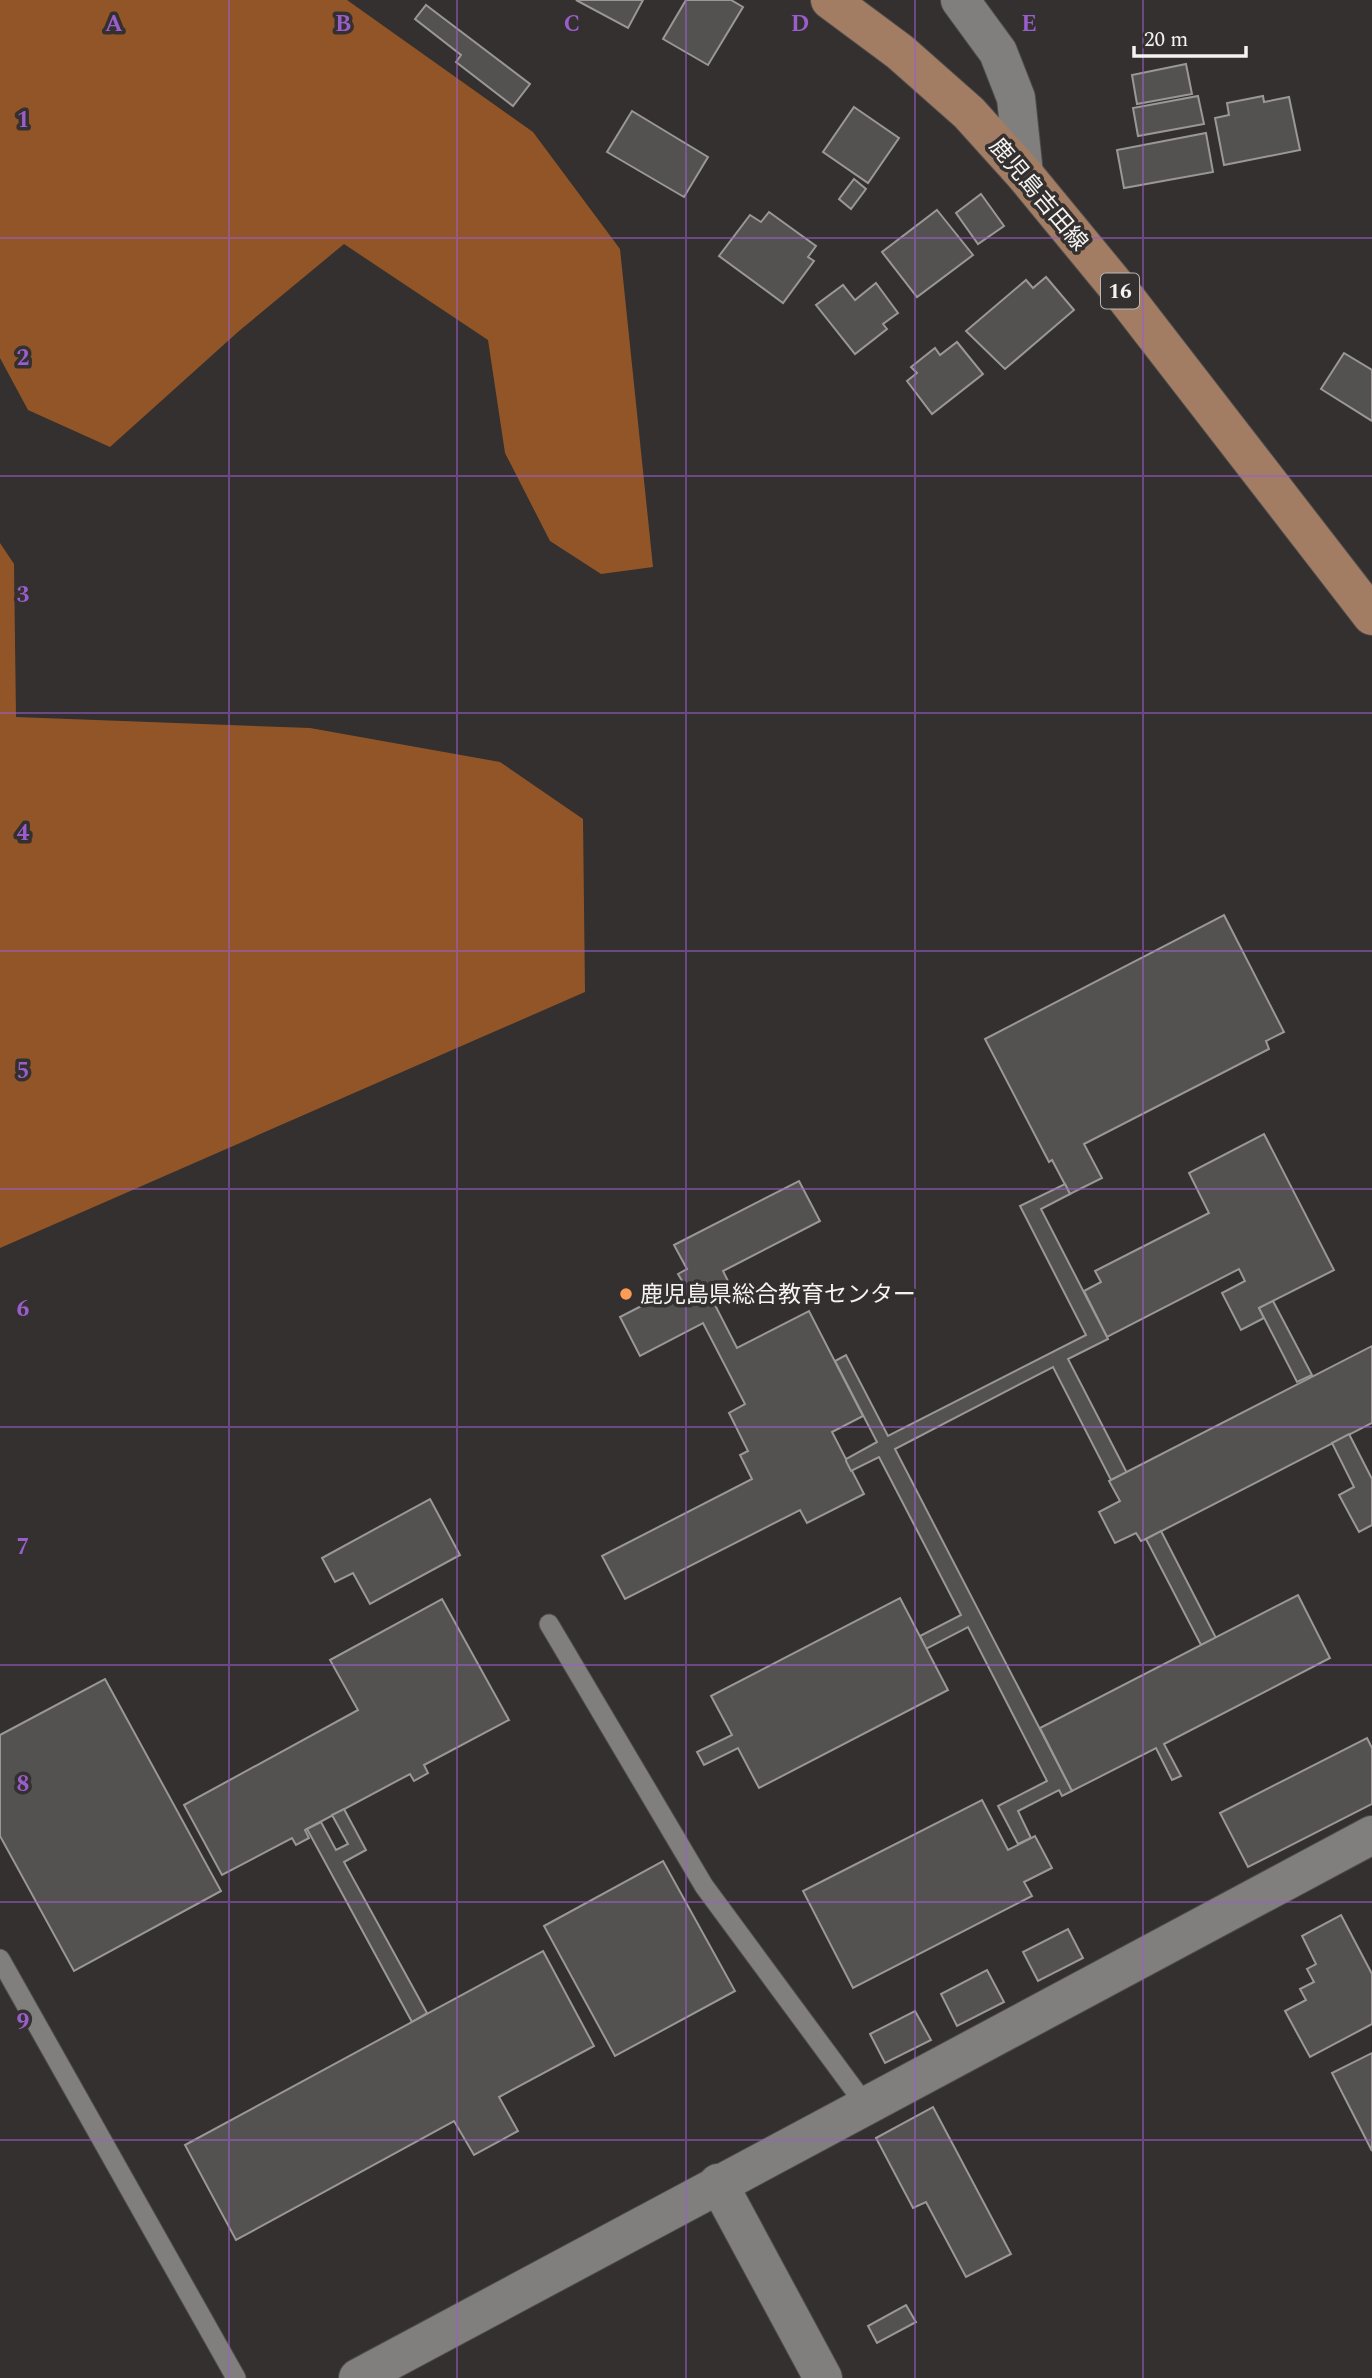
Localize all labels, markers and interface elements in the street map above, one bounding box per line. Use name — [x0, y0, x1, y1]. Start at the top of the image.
text: A — [105, 7, 123, 42]
text: B — [335, 7, 351, 42]
text: C — [564, 7, 580, 42]
text: D — [791, 7, 809, 42]
text: E — [1021, 7, 1037, 42]
scale bar — [1134, 14, 1246, 58]
text: 20 m — [1144, 24, 1188, 56]
text: 1 — [17, 103, 29, 138]
street label: 鹿児島吉田線 — [980, 131, 1096, 259]
road number: 16 — [1101, 274, 1139, 308]
text: 2 — [17, 341, 30, 376]
text: 3 — [17, 578, 30, 613]
text: 4 — [17, 816, 30, 851]
text: 5 — [17, 1054, 29, 1089]
place label: 鹿児島県総合教育センター — [640, 1278, 916, 1313]
marker: 鹿児島県総合教育センター — [618, 1286, 634, 1302]
text: 6 — [17, 1292, 30, 1327]
text: 7 — [17, 1530, 29, 1565]
text: 8 — [17, 1767, 29, 1802]
text: 9 — [17, 2005, 30, 2040]

